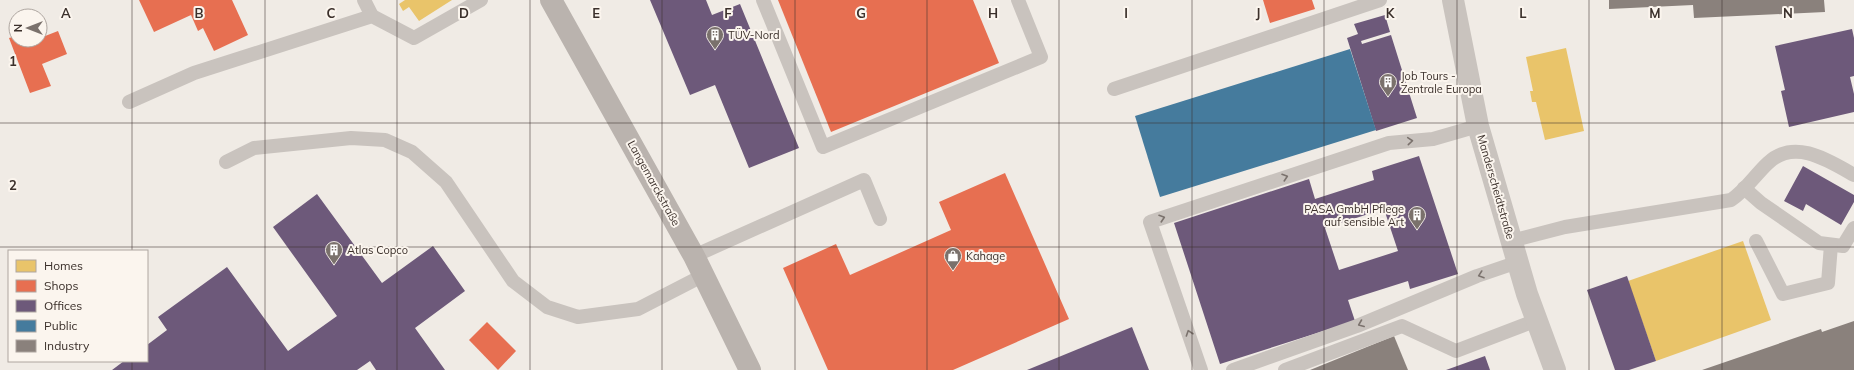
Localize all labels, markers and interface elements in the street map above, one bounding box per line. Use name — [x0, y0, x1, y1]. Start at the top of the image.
text: A — [61, 5, 71, 21]
text: B — [195, 5, 204, 21]
text: C — [327, 5, 336, 21]
text: D — [459, 5, 469, 21]
text: E — [592, 5, 600, 21]
text: F — [724, 5, 732, 21]
text: G — [856, 5, 866, 21]
text: H — [988, 5, 998, 21]
text: I — [1124, 5, 1128, 21]
text: J — [1256, 5, 1260, 21]
text: K — [1386, 5, 1396, 21]
text: L — [1519, 5, 1527, 21]
text: M — [1649, 5, 1661, 21]
text: N — [1783, 5, 1793, 21]
north arrow — [8, 8, 48, 48]
text: N — [11, 24, 25, 32]
building icon: TÜV-Nord — [705, 25, 725, 50]
place label: TÜV-Nord — [728, 28, 780, 42]
text: 1 — [9, 53, 17, 69]
place label: Job Tours - Zentrale Europa — [1401, 69, 1482, 96]
building icon: Job Tours - Zentrale Europa — [1378, 72, 1398, 97]
street label: Manderscheidtstraße — [1474, 133, 1518, 241]
one-way arrow — [1407, 137, 1413, 146]
street label: Langemarckstraße — [625, 138, 683, 228]
one-way arrow — [1282, 173, 1289, 182]
text: 2 — [9, 177, 17, 193]
place label: PASA GmbH Pflege auf sensible Art — [1304, 202, 1404, 229]
building icon: PASA GmbH Pflege auf sensible Art — [1407, 205, 1427, 230]
one-way arrow — [1158, 214, 1165, 223]
building icon: Atlas Copco — [324, 240, 344, 265]
place label: Atlas Copco — [347, 243, 408, 257]
shop icon: Kahage — [943, 246, 963, 271]
place label: Kahage — [966, 249, 1005, 263]
legend — [8, 250, 148, 362]
text: Homes — [44, 258, 83, 273]
one-way arrow — [1478, 270, 1485, 278]
text: Shops — [44, 278, 79, 293]
text: Offices — [44, 298, 82, 313]
text: Public — [44, 318, 78, 333]
one-way arrow — [1357, 319, 1365, 327]
one-way arrow — [1185, 330, 1193, 337]
text: Industry — [44, 338, 90, 353]

